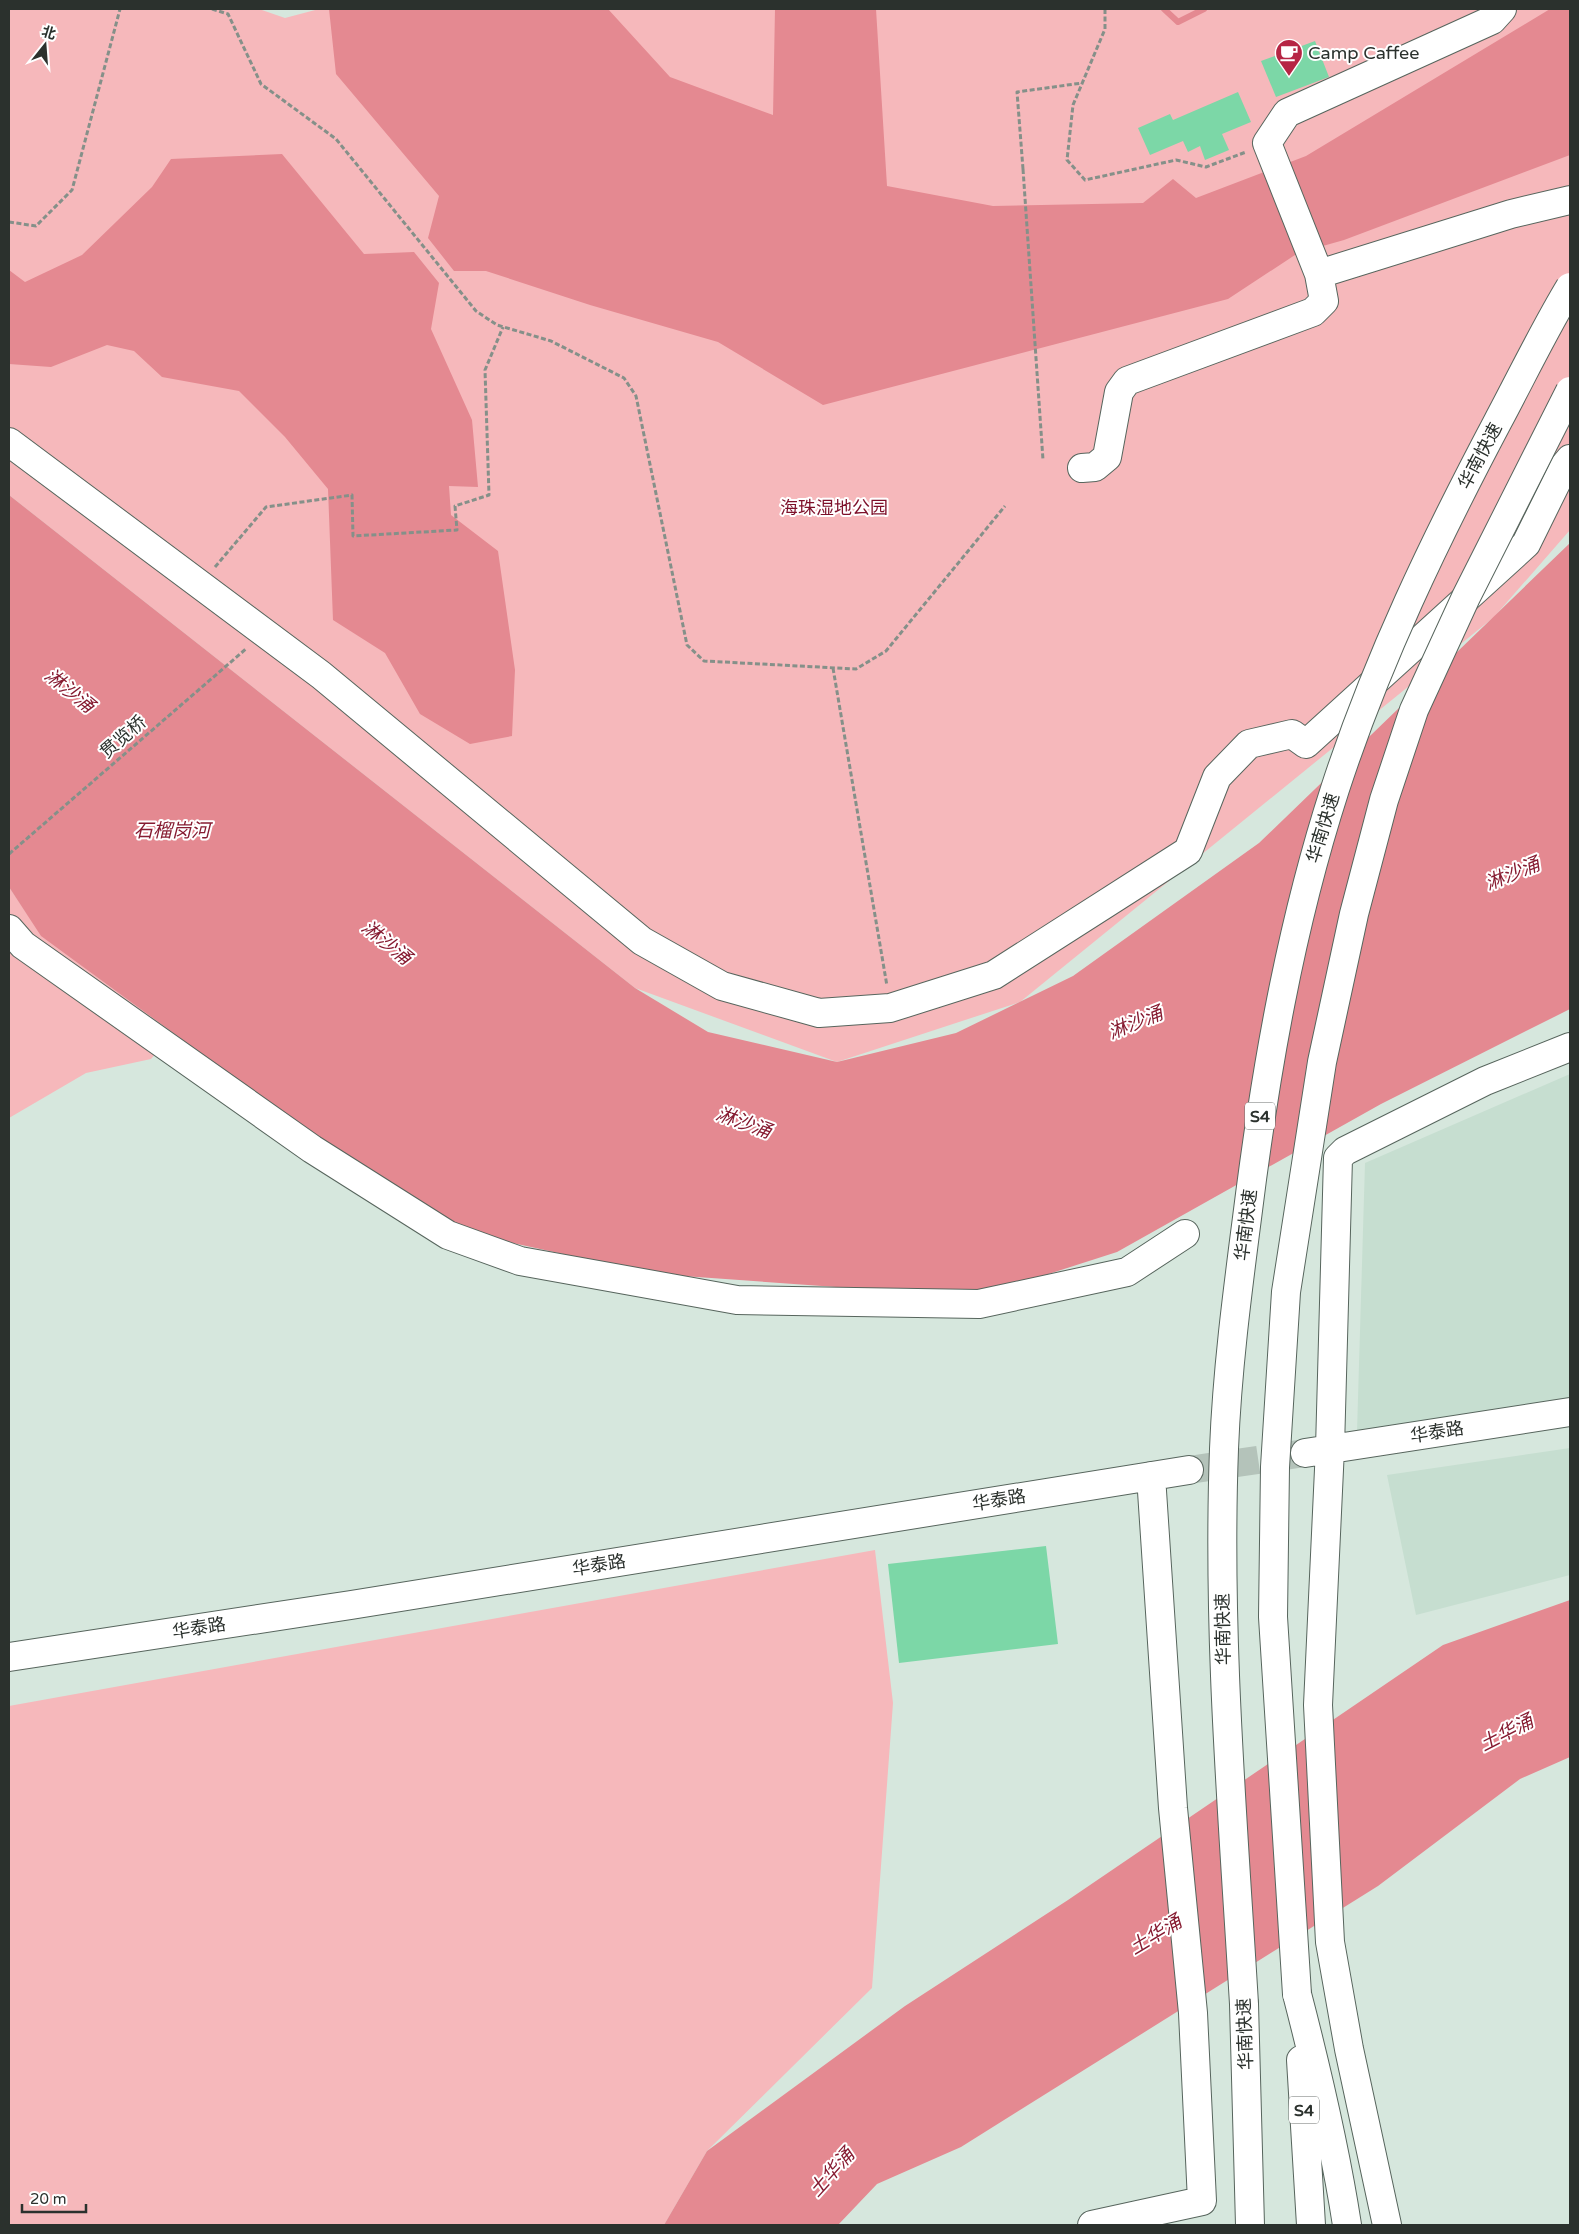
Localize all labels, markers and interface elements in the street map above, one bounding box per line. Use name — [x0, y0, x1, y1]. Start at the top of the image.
north arrow — [20, 20, 70, 70]
text: 北 — [39, 23, 58, 43]
cafe icon: Camp Caffee — [1274, 38, 1304, 77]
place label: Camp Caffee — [1308, 42, 1419, 64]
street label: 华南快速 — [1453, 419, 1507, 493]
park label: 海珠湿地公园 — [780, 497, 888, 519]
water label: 淋沙涌 — [40, 664, 100, 719]
street label: 贯览桥 — [95, 711, 151, 763]
street label: 华南快速 — [1302, 790, 1344, 866]
water label: 石榴岗河 — [134, 820, 214, 842]
water label: 淋沙涌 — [1482, 852, 1545, 895]
water label: 淋沙涌 — [357, 916, 417, 971]
water label: 淋沙涌 — [1105, 1001, 1168, 1044]
road number: S4 — [1245, 1102, 1275, 1130]
water label: 淋沙涌 — [713, 1103, 776, 1144]
street label: 华南快速 — [1231, 1188, 1261, 1262]
street label: 华泰路 — [1409, 1417, 1465, 1447]
street label: 华泰路 — [971, 1485, 1027, 1515]
street label: 华泰路 — [571, 1550, 627, 1580]
street label: 华南快速 — [1211, 1593, 1235, 1665]
street label: 华泰路 — [171, 1613, 227, 1643]
water label: 土华涌 — [1476, 1709, 1539, 1756]
water label: 土华涌 — [1125, 1910, 1187, 1959]
street label: 华南快速 — [1233, 1998, 1257, 2070]
road number: S4 — [1289, 2096, 1319, 2124]
water label: 土华涌 — [804, 2143, 860, 2201]
scale bar — [22, 2182, 86, 2214]
text: 20 m — [30, 2190, 67, 2208]

